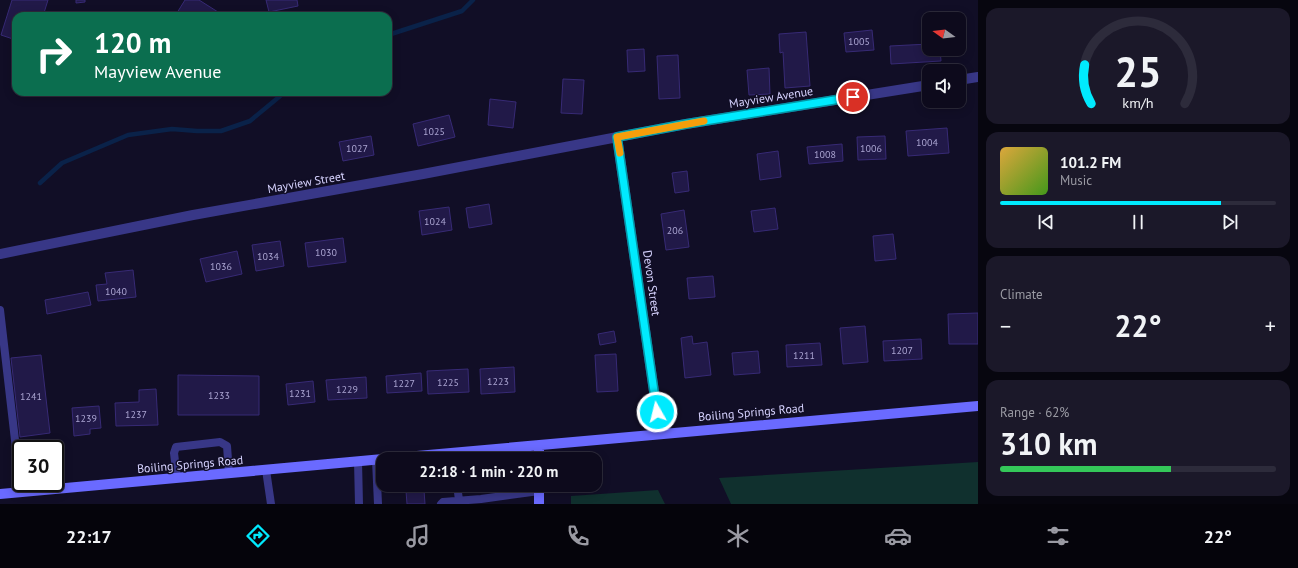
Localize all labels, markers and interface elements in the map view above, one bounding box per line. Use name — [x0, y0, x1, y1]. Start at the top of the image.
north arrow — [922, 12, 966, 56]
map controls — [922, 12, 966, 108]
text: 120 m — [94, 24, 171, 61]
icon: right — [28, 28, 80, 80]
house number: 1005 — [848, 35, 870, 48]
text: 25 — [1114, 45, 1162, 98]
text: Mayview Avenue — [94, 60, 221, 83]
button: sound — [922, 64, 966, 108]
pin — [836, 80, 870, 114]
street label: Mayview Avenue — [728, 83, 814, 111]
icon: arrive — [842, 86, 864, 108]
text: km/h — [1122, 93, 1154, 112]
house number: 1025 — [423, 125, 445, 138]
house number: 1004 — [916, 136, 938, 149]
house number: 1027 — [346, 142, 368, 155]
house number: 1006 — [860, 142, 882, 155]
house number: 1008 — [814, 148, 836, 161]
text: 101.2 FM — [1060, 153, 1121, 172]
street label: Mayview Street — [266, 168, 346, 196]
text: Music — [1060, 172, 1092, 189]
icon: previous — [1035, 211, 1057, 233]
icon: pause — [1127, 211, 1149, 233]
icon: next — [1219, 211, 1241, 233]
house number: 1024 — [424, 215, 446, 228]
house number: 206 — [667, 224, 683, 237]
house number: 1030 — [315, 246, 337, 259]
street label: Devon Street — [640, 249, 664, 317]
house number: 1034 — [257, 250, 279, 263]
house number: 1036 — [210, 260, 232, 273]
house number: 1040 — [105, 285, 127, 298]
text: Climate — [1000, 286, 1043, 303]
text: 22° — [1114, 306, 1162, 345]
text: − — [1000, 312, 1011, 340]
text: + — [1265, 312, 1276, 340]
house number: 1207 — [891, 344, 913, 357]
house number: 1211 — [793, 349, 815, 362]
house number: 1223 — [487, 375, 509, 388]
house number: 1225 — [437, 376, 459, 389]
house number: 1227 — [393, 377, 415, 390]
house number: 1229 — [336, 383, 358, 396]
house number: 1231 — [289, 387, 311, 400]
house number: 1233 — [208, 389, 230, 402]
house number: 1241 — [20, 390, 42, 403]
position arrow — [636, 391, 678, 433]
street label: Boiling Springs Road — [697, 400, 805, 424]
text: Range · 62% — [1000, 404, 1069, 421]
house number: 1237 — [125, 408, 147, 421]
house number: 1239 — [75, 412, 97, 425]
text: 310 km — [1000, 424, 1098, 463]
speed limit sign: 30 — [12, 440, 64, 492]
street label: Boiling Springs Road — [136, 452, 244, 476]
text: 22:18 · 1 min · 220 m — [420, 462, 558, 481]
icon: directions — [244, 522, 272, 550]
icon: music — [404, 522, 432, 550]
icon: phone — [564, 522, 592, 550]
icon: climate — [724, 522, 752, 550]
icon: car — [884, 522, 912, 550]
icon: filters — [1044, 522, 1072, 550]
text: 22:17 — [66, 525, 112, 548]
text: 22° — [1204, 525, 1232, 548]

